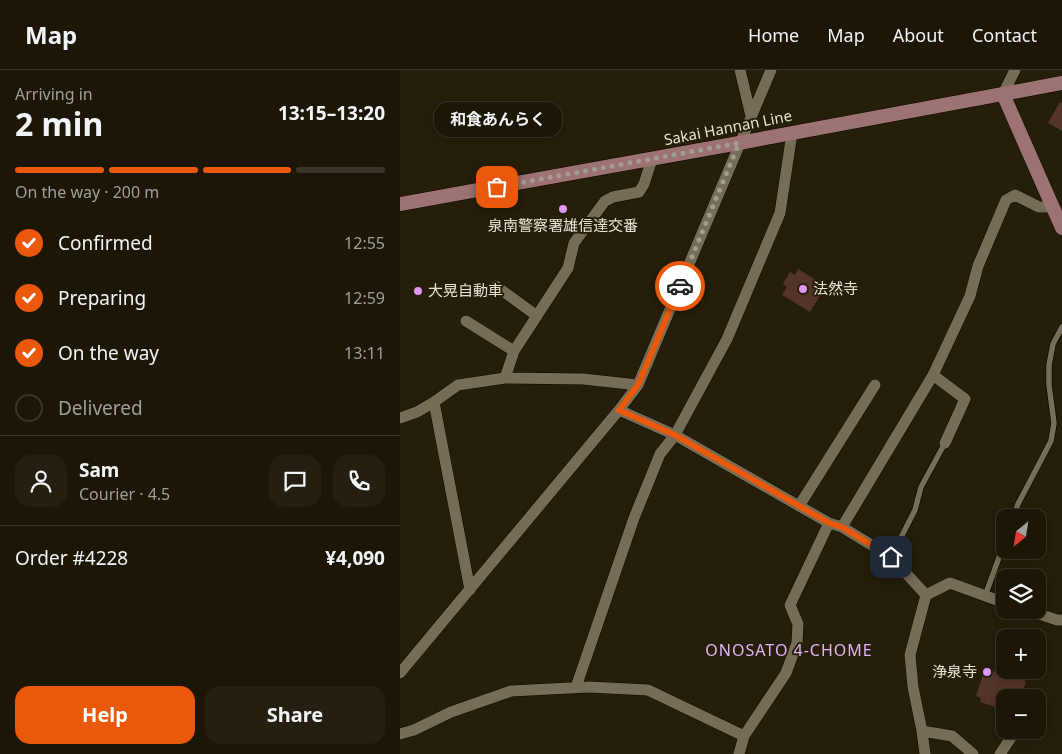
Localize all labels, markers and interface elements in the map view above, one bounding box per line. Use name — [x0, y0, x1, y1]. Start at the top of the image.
text: Map — [25, 18, 77, 51]
text: Home — [748, 23, 799, 47]
text: Map — [827, 23, 865, 47]
text: About — [893, 23, 944, 47]
text: Contact — [972, 23, 1037, 47]
text: Arriving in — [15, 83, 93, 105]
text: 13:15–13:20 — [278, 100, 385, 126]
text: 2 min — [15, 102, 103, 145]
callout: 和食あんらく — [433, 102, 561, 137]
street label: Sakai Hannan Line — [662, 105, 794, 149]
text: 和食あんらく — [450, 108, 546, 130]
pin — [476, 166, 518, 208]
icon: bag — [483, 173, 511, 201]
text: On the way · 200 m — [15, 181, 159, 203]
marker: 泉南警察署雄信達交番 — [557, 203, 569, 215]
place label: 泉南警察署雄信達交番 — [488, 215, 638, 235]
icon: check — [15, 229, 43, 257]
text: Confirmed — [58, 230, 153, 256]
text: 12:55 — [344, 232, 385, 254]
courier — [655, 261, 705, 311]
icon: car — [666, 272, 694, 300]
place label: 法然寺 — [813, 278, 858, 298]
place label: 大晃自動車 — [428, 280, 503, 300]
marker: 法然寺 — [797, 283, 809, 295]
icon: check — [15, 284, 43, 312]
text: Preparing — [58, 285, 146, 311]
marker: 大晃自動車 — [412, 285, 424, 297]
text: 12:59 — [344, 287, 385, 309]
icon: check — [15, 339, 43, 367]
text: On the way — [58, 340, 159, 366]
text: 13:11 — [344, 342, 385, 364]
text: Delivered — [58, 395, 143, 421]
button: person — [15, 455, 67, 507]
button: chat — [269, 455, 321, 507]
button: phone — [333, 455, 385, 507]
text: Sam — [79, 457, 119, 483]
text: Courier · 4.5 — [79, 483, 170, 505]
north arrow — [996, 509, 1046, 559]
map controls — [996, 509, 1046, 739]
pin — [870, 536, 912, 578]
icon: home — [877, 543, 905, 571]
text: Order #4228 — [15, 545, 128, 571]
text: ¥4,090 — [325, 545, 385, 571]
button: layers — [996, 569, 1046, 619]
button: + — [996, 629, 1046, 679]
district label: ONOSATO 4-CHOME — [705, 639, 873, 661]
place label: 浄泉寺 — [932, 661, 977, 681]
marker: 浄泉寺 — [981, 666, 993, 678]
button: Help — [15, 686, 195, 744]
button: Share — [205, 686, 385, 744]
button: − — [996, 689, 1046, 739]

